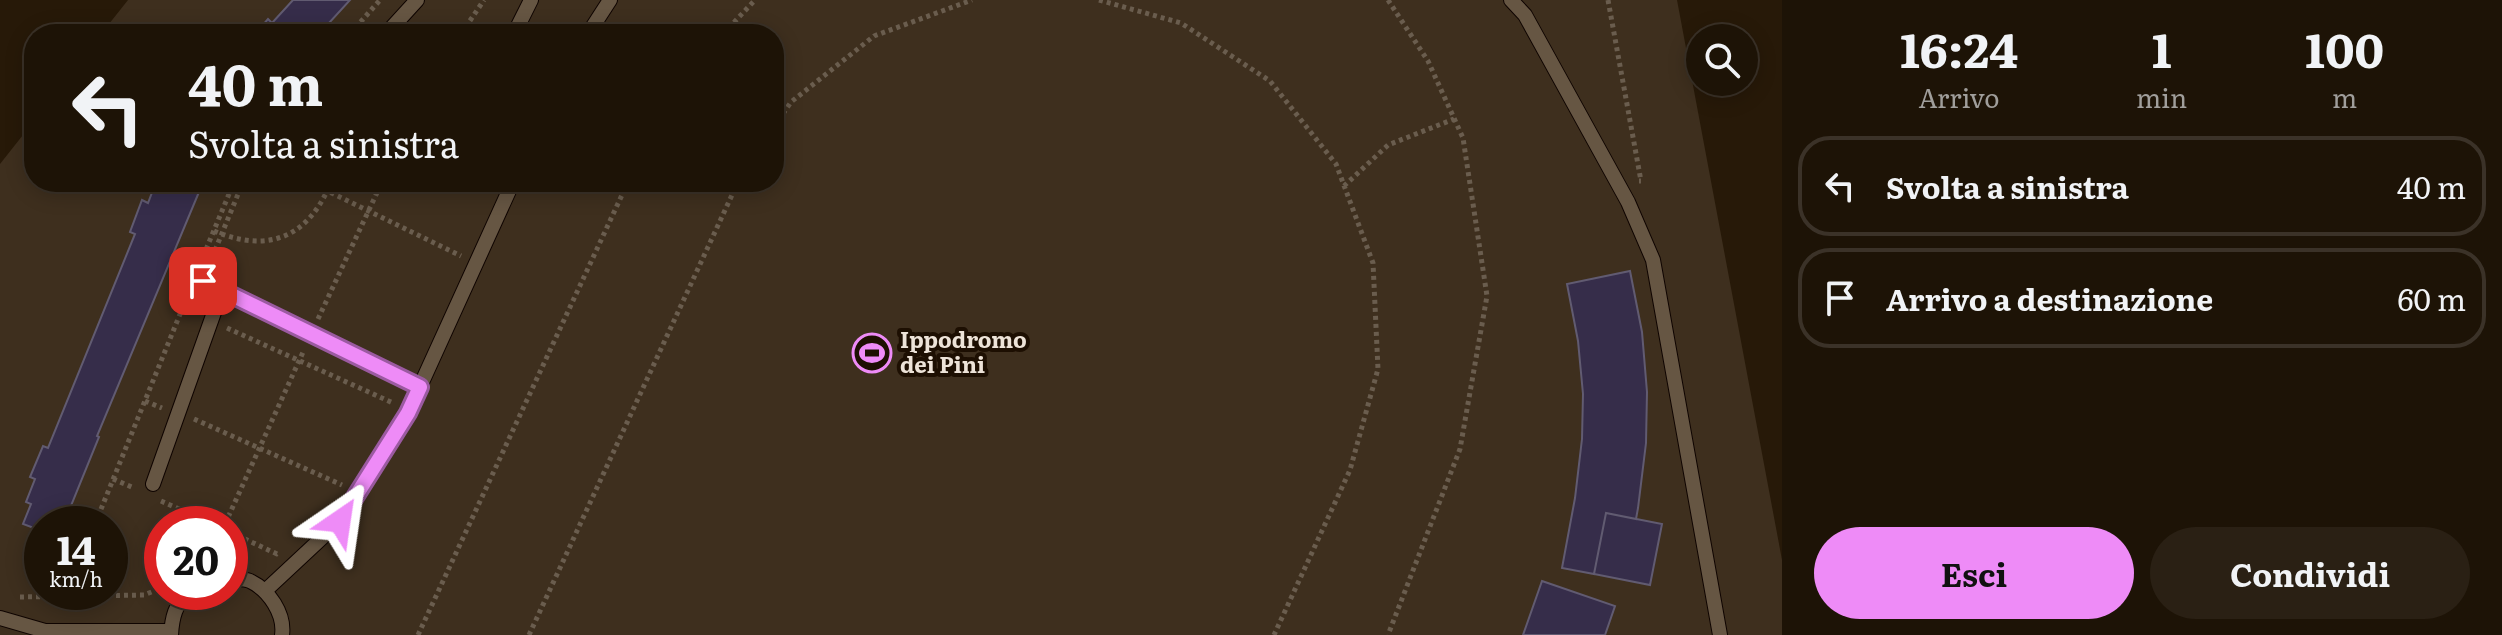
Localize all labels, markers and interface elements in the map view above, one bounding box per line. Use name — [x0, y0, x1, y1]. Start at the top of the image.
text: 16:24 — [1900, 12, 2018, 83]
text: 1 — [2152, 12, 2172, 83]
text: 100 — [2305, 12, 2384, 83]
map controls — [1686, 24, 1758, 96]
button: search — [1686, 24, 1758, 96]
text: 40 m — [188, 40, 323, 123]
icon: left — [56, 56, 160, 160]
text: Arrivo — [1918, 77, 2000, 116]
text: min — [2136, 77, 2187, 116]
text: m — [2332, 77, 2357, 116]
text: Svolta a sinistra — [188, 116, 459, 169]
icon: left — [1818, 164, 1862, 208]
text: Svolta a sinistra — [1886, 164, 2129, 208]
text: 40 m — [2397, 164, 2466, 208]
pin — [169, 247, 237, 315]
icon: arrive — [181, 259, 225, 303]
icon: arrive — [1818, 276, 1862, 320]
text: Arrivo a destinazione — [1886, 276, 2213, 320]
text: 60 m — [2397, 276, 2466, 320]
place label: Ippodromo dei Pini — [900, 322, 1027, 380]
sports icon: Ippodromo dei Pini — [851, 332, 893, 374]
position arrow — [298, 479, 382, 563]
speed limit sign: 20 — [144, 506, 248, 610]
text: 14 — [56, 518, 96, 577]
button: Esci — [1814, 527, 2134, 619]
button: Condividi — [2150, 527, 2470, 619]
text: km/h — [49, 563, 103, 593]

